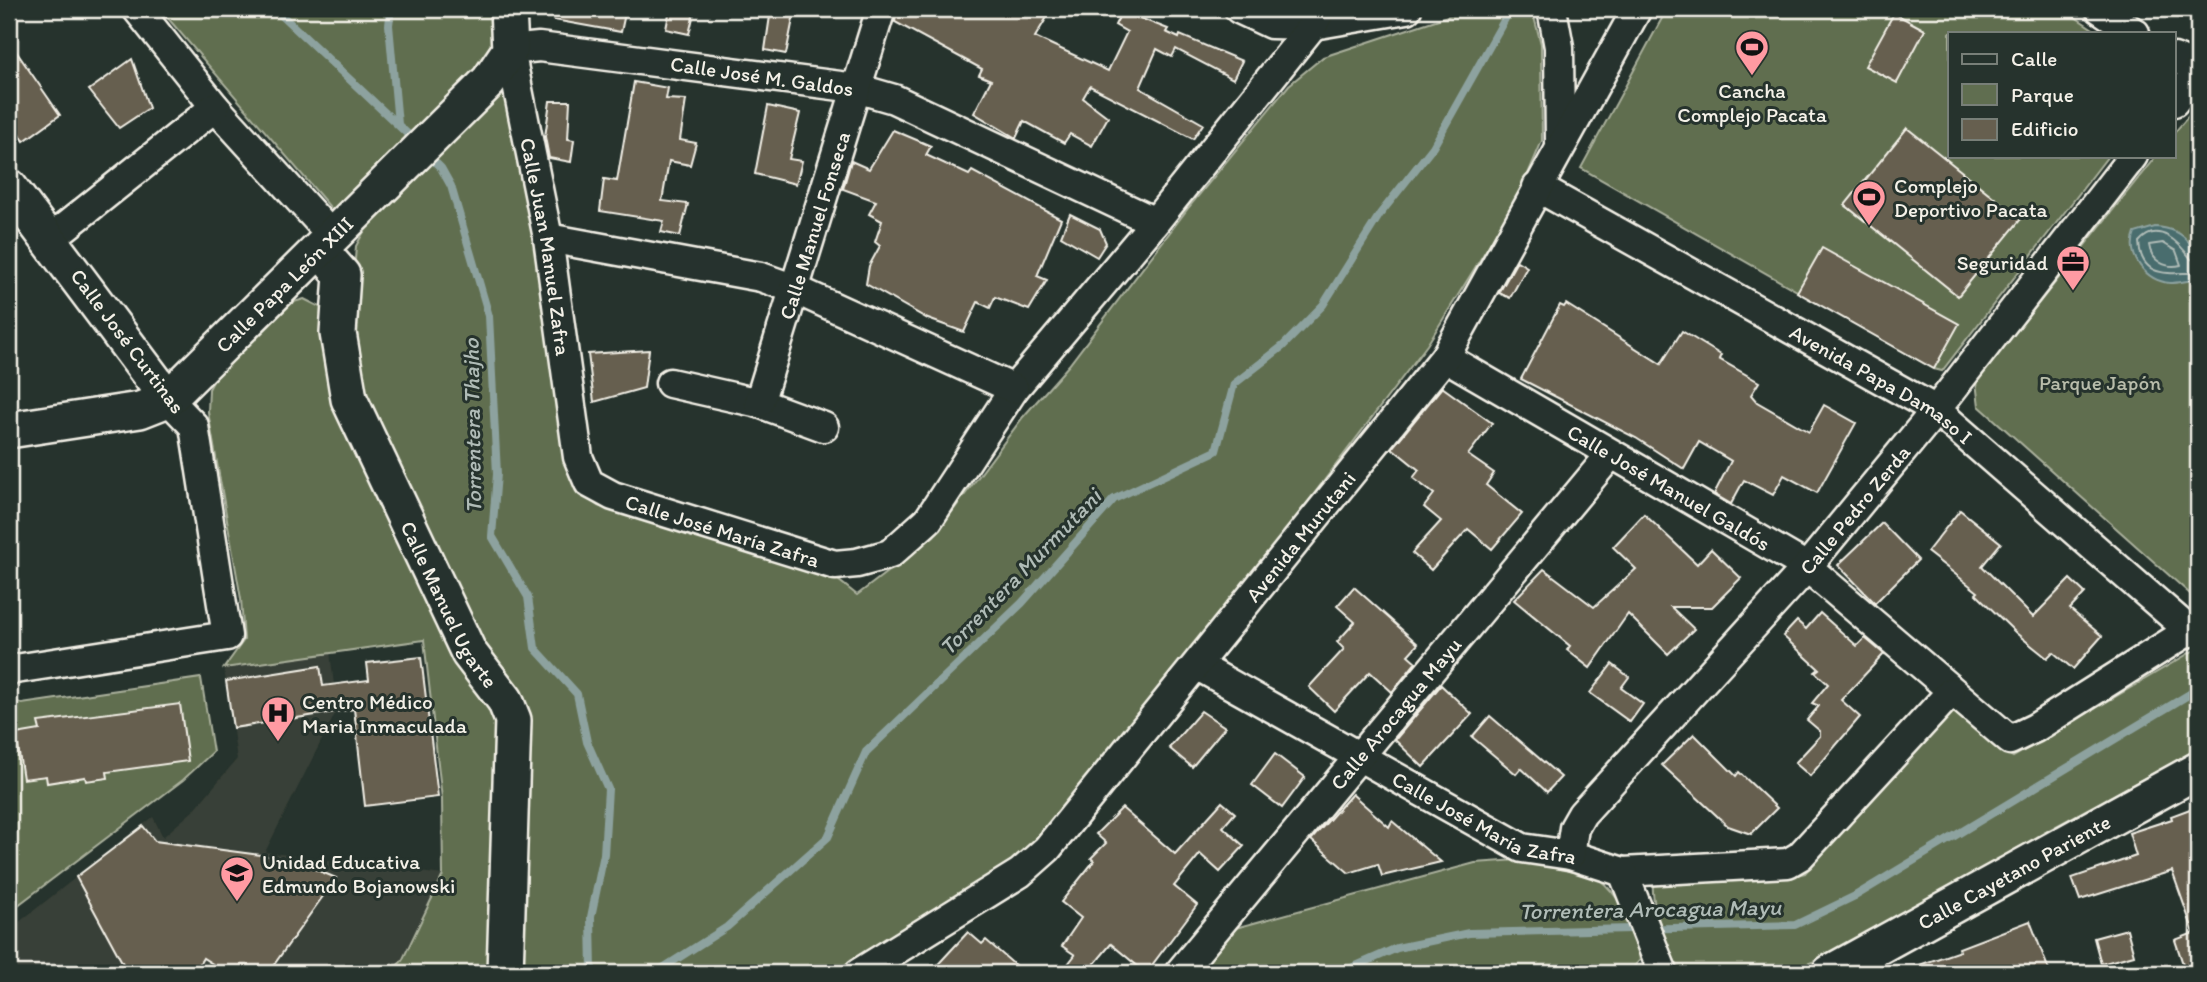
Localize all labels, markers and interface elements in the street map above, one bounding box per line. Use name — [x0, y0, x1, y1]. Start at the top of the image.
sports icon: Cancha Complejo Pacata — [1733, 28, 1771, 77]
legend — [1948, 32, 2176, 158]
text: Calle — [2011, 46, 2057, 71]
street label: Calle José M. Galdos — [669, 51, 855, 101]
place label: Cancha Complejo Pacata — [1677, 78, 1827, 127]
text: Parque — [2011, 82, 2074, 107]
text: Edificio — [2011, 116, 2079, 141]
street label: Calle Manuel Fonseca — [773, 128, 855, 322]
street label: Calle Juan Manuel Zafra — [516, 136, 576, 357]
place label: Complejo Deportivo Pacata — [1894, 173, 2048, 222]
sports icon: Complejo Deportivo Pacata — [1850, 178, 1888, 227]
street label: Calle Papa León XIII — [210, 211, 358, 357]
office icon: Seguridad — [2054, 243, 2092, 292]
place label: Seguridad — [1957, 250, 2048, 275]
street label: Calle José Curtinas — [66, 264, 190, 418]
street label: Avenida Papa Damaso I — [1786, 319, 1978, 449]
water label: Torrentera Thajho — [456, 337, 488, 514]
park label: Parque Japón — [2039, 370, 2161, 395]
street label: Calle José Manuel Galdós — [1563, 418, 1775, 556]
street label: Calle Pedro Zerda — [1794, 439, 1915, 579]
street label: Avenida Murutani — [1240, 466, 1360, 606]
water label: Torrentera Murmutani — [933, 481, 1108, 661]
street label: Calle José María Zafra — [622, 488, 823, 572]
street label: Calle Manuel Ugarte — [396, 517, 503, 693]
street label: Calle Arocagua Mayu — [1325, 632, 1466, 795]
place label: Centro Médico Maria Inmaculada — [302, 689, 467, 738]
hospital icon: Centro Médico Maria Inmaculada — [259, 694, 297, 743]
street label: Calle José María Zafra — [1388, 765, 1580, 869]
street label: Calle Cayetano Pariente — [1913, 808, 2115, 935]
place label: Unidad Educativa Edmundo Bojanowski — [262, 849, 455, 898]
school or university icon: Unidad Educativa Edmundo Bojanowski — [218, 854, 256, 903]
water label: Torrentera Arocagua Mayu — [1519, 893, 1783, 925]

